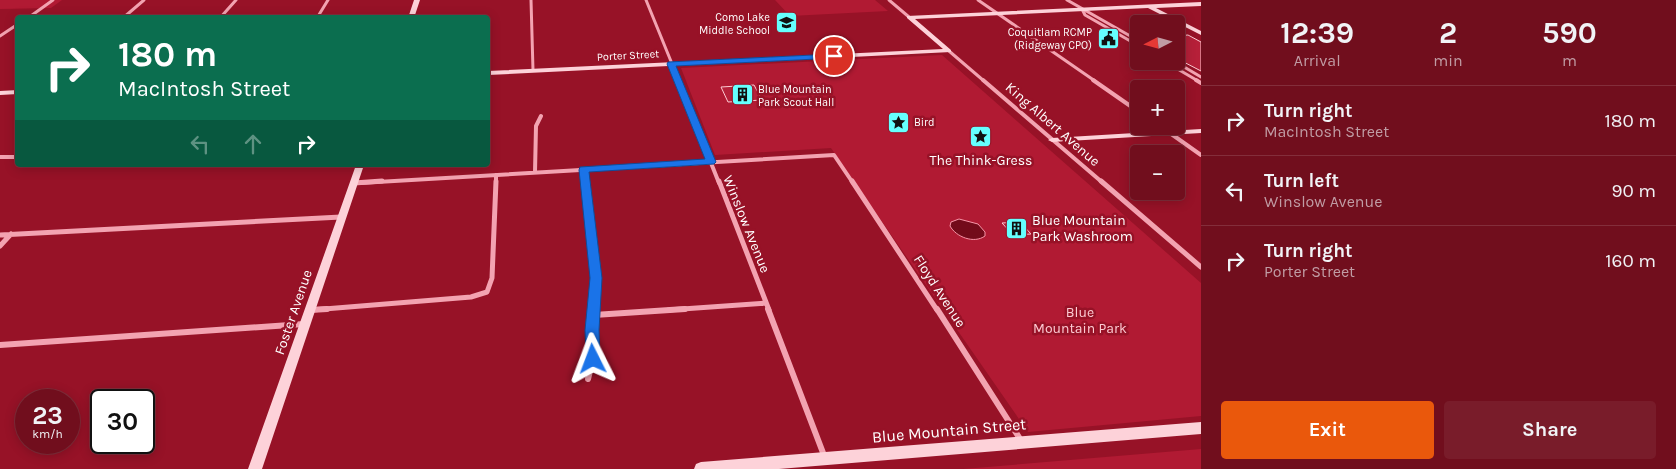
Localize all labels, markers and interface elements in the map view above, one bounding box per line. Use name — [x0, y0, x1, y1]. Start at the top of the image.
place label: Como Lake Middle School — [699, 11, 770, 37]
school or university icon: Como Lake Middle School — [774, 11, 798, 35]
north arrow — [1130, 15, 1185, 70]
map controls — [1130, 15, 1185, 200]
text: 12:39 — [1280, 15, 1354, 51]
text: 2 — [1439, 15, 1457, 51]
text: 590 — [1542, 15, 1597, 51]
place label: Coquitlam RCMP (Ridgeway CPO) — [1008, 26, 1092, 52]
public building icon: Coquitlam RCMP (Ridgeway CPO) — [1096, 26, 1120, 50]
text: 180 m — [118, 34, 217, 75]
icon: right — [35, 35, 100, 100]
pin — [813, 35, 855, 77]
icon: arrive — [820, 42, 848, 70]
street label: Porter Street — [596, 47, 660, 64]
text: Arrival — [1294, 51, 1341, 70]
text: min — [1433, 51, 1463, 70]
text: m — [1562, 51, 1577, 70]
text: MacIntosh Street — [118, 76, 290, 102]
street label: King Albert Avenue — [1002, 79, 1103, 170]
button: + — [1130, 80, 1185, 135]
building icon: Blue Mountain Park Scout Hall — [730, 83, 754, 107]
place label: Blue Mountain Park Scout Hall — [758, 83, 834, 109]
text: Turn right — [1264, 100, 1353, 122]
icon: right — [1221, 107, 1249, 135]
place icon: Bird — [886, 110, 910, 134]
text: 180 m — [1604, 110, 1656, 132]
place label: Bird — [914, 116, 935, 129]
text: MacIntosh Street — [1264, 122, 1389, 141]
place icon: The Think-Gress — [969, 125, 993, 149]
icon: left — [186, 130, 214, 158]
icon: ahead — [239, 130, 267, 158]
icon: right — [292, 130, 320, 158]
button: − — [1130, 145, 1185, 200]
place label: The Think-Gress — [930, 152, 1032, 169]
text: Turn left — [1264, 170, 1339, 192]
street label: Winslow Avenue — [719, 173, 774, 275]
icon: left — [1221, 177, 1249, 205]
text: 90 m — [1611, 180, 1656, 202]
text: Winslow Avenue — [1264, 192, 1382, 211]
place label: Blue Mountain Park Washroom — [1032, 212, 1133, 245]
building icon: Blue Mountain Park Washroom — [1004, 216, 1028, 240]
text: Turn right — [1264, 240, 1353, 262]
icon: right — [1221, 247, 1249, 275]
text: 160 m — [1605, 250, 1656, 272]
street label: Floyd Avenue — [910, 252, 969, 331]
text: Porter Street — [1264, 262, 1355, 281]
street label: Foster Avenue — [271, 267, 316, 357]
park label: Blue Mountain Park — [1033, 304, 1127, 337]
position arrow — [566, 332, 618, 384]
speed limit sign: 30 — [90, 389, 155, 454]
text: 23 — [32, 401, 63, 430]
button: Exit — [1221, 401, 1434, 459]
button: Share — [1444, 401, 1656, 459]
street label: Blue Mountain Street — [871, 414, 1027, 447]
text: km/h — [32, 427, 63, 441]

